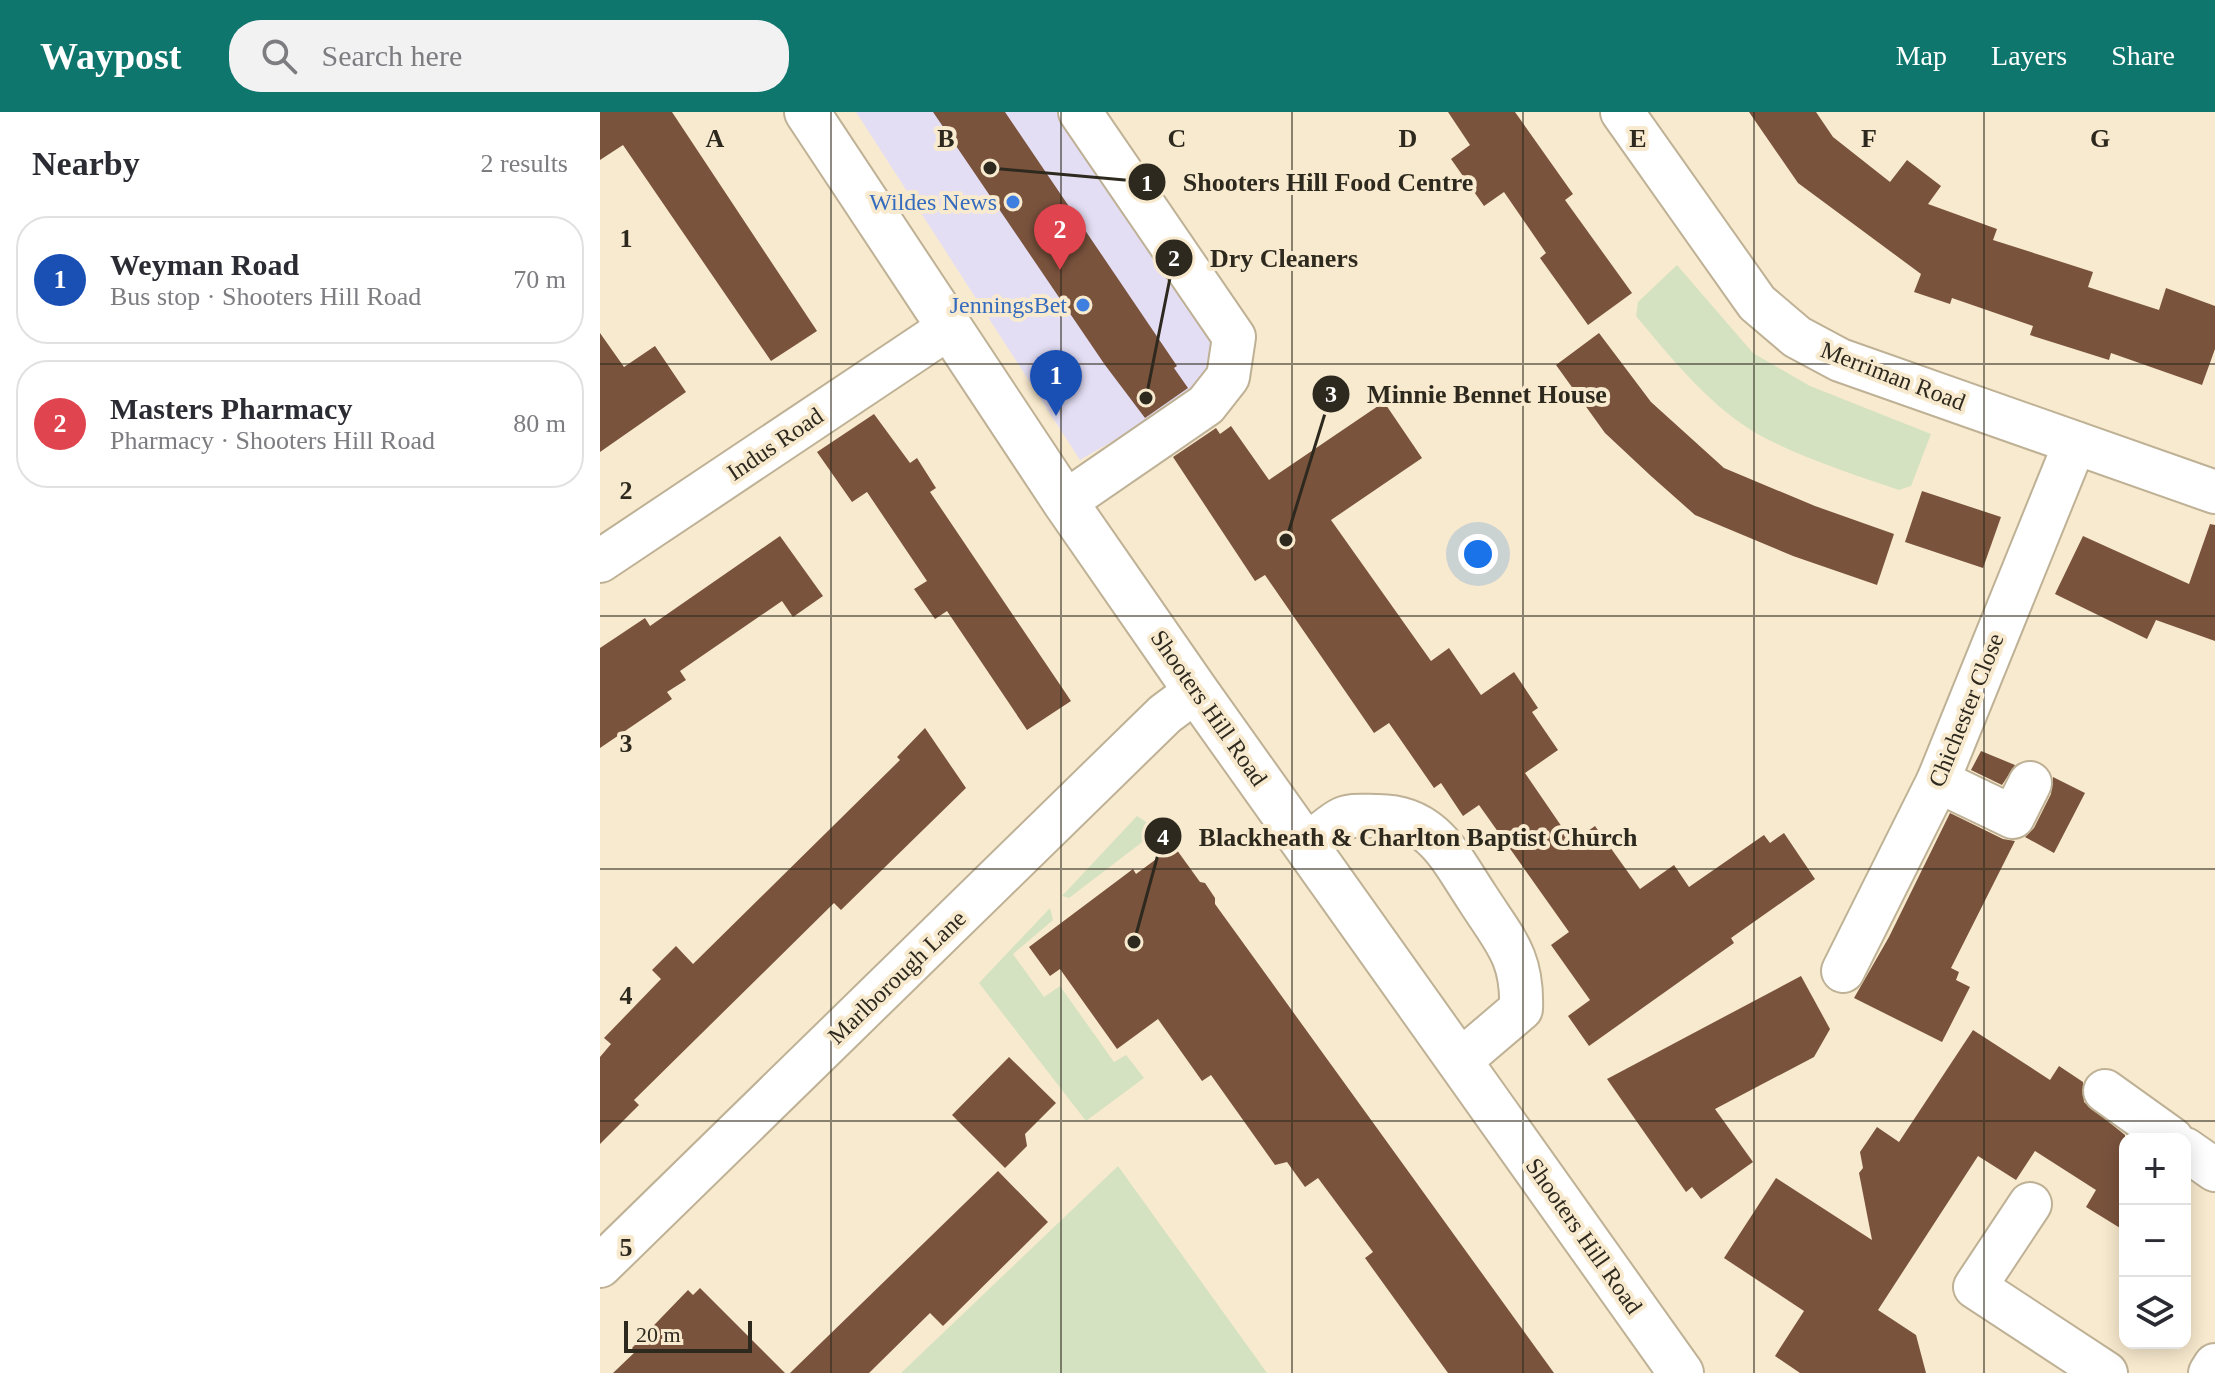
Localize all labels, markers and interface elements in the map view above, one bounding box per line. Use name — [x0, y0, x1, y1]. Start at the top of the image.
search box — [229, 20, 789, 92]
icon: search — [257, 34, 301, 78]
text: Waypost — [40, 35, 181, 77]
text: Search here — [321, 39, 462, 72]
text: Map — [1896, 40, 1947, 71]
text: Layers — [1991, 40, 2067, 71]
text: Share — [2111, 40, 2175, 71]
text: A — [706, 124, 725, 153]
text: B — [937, 124, 955, 153]
text: C — [1168, 124, 1186, 153]
text: D — [1399, 124, 1417, 153]
text: E — [1629, 124, 1647, 153]
text: F — [1861, 124, 1877, 153]
text: G — [2090, 124, 2110, 153]
text: Nearby — [32, 145, 140, 182]
text: 2 results — [481, 149, 568, 178]
callout: Shooters Hill Food Centre — [1127, 157, 1490, 207]
text: Shooters Hill Food Centre — [1183, 168, 1473, 197]
text: 1 — [1141, 170, 1153, 196]
place label: Wildes News — [869, 189, 997, 215]
marker: Wildes News — [1004, 193, 1022, 211]
pin: 2 — [1034, 204, 1086, 270]
text: 1 — [620, 224, 633, 253]
callout: Dry Cleaners — [1154, 233, 1374, 283]
text: Dry Cleaners — [1210, 244, 1358, 273]
text: 2 — [1168, 245, 1180, 271]
text: Weyman Road — [110, 248, 299, 281]
text: 1 — [54, 265, 67, 294]
text: 70 m — [513, 265, 566, 294]
text: Bus stop · Shooters Hill Road — [110, 282, 421, 311]
place label: JenningsBet — [950, 292, 1067, 318]
marker: JenningsBet — [1074, 296, 1092, 314]
street label: Merriman Road — [1817, 337, 1969, 415]
pin: 1 — [1030, 350, 1082, 416]
callout: Minnie Bennet House — [1311, 369, 1623, 419]
text: Minnie Bennet House — [1367, 380, 1607, 409]
text: 3 — [1325, 381, 1337, 407]
text: Masters Pharmacy — [110, 392, 352, 425]
street label: Indus Road — [722, 402, 828, 486]
text: 2 — [54, 409, 67, 438]
text: 80 m — [513, 409, 566, 438]
text: Pharmacy · Shooters Hill Road — [110, 426, 435, 455]
text: 2 — [620, 476, 633, 505]
your location — [1458, 534, 1498, 574]
street label: Shooters Hill Road — [1146, 625, 1272, 791]
street label: Chichester Close — [1923, 629, 2009, 791]
text: 3 — [620, 729, 633, 758]
callout: Blackheath & Charlton Baptist Church — [1143, 811, 1654, 861]
text: Blackheath & Charlton Baptist Church — [1199, 823, 1638, 852]
text: 4 — [1157, 824, 1169, 850]
street label: Marlborough Lane — [823, 905, 971, 1049]
text: 4 — [620, 981, 633, 1010]
map controls — [2119, 1133, 2191, 1349]
button: + — [2119, 1133, 2191, 1205]
street label: Shooters Hill Road — [1521, 1153, 1647, 1319]
button: − — [2119, 1205, 2191, 1277]
text: 5 — [620, 1233, 633, 1262]
button: layers — [2119, 1277, 2191, 1349]
scale bar — [624, 1317, 752, 1353]
text: 20 m — [636, 1322, 681, 1347]

